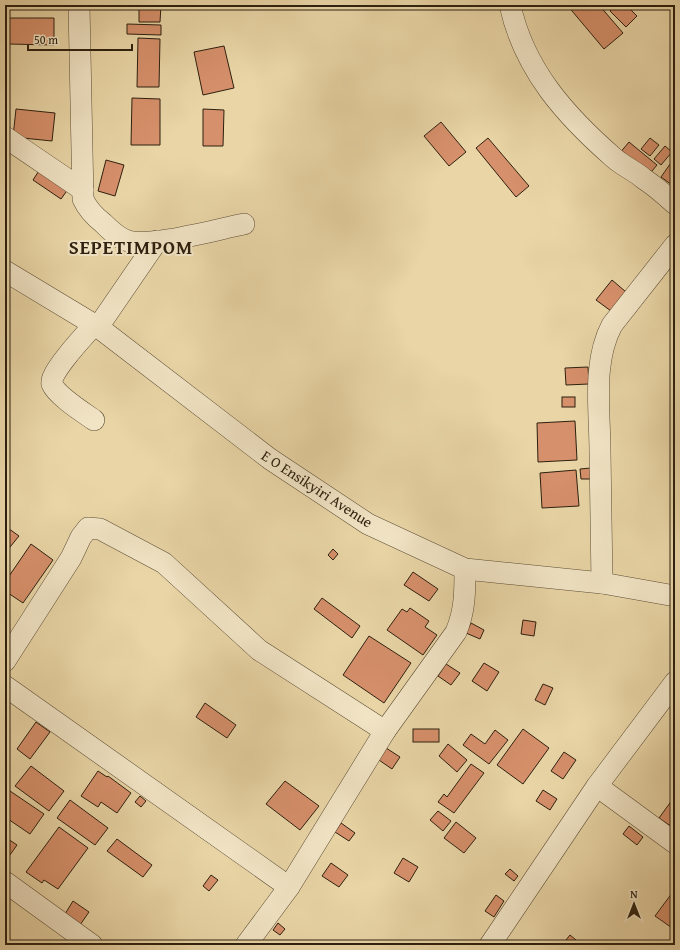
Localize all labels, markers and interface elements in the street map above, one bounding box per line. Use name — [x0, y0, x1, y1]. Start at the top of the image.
scale bar — [28, 26, 132, 52]
text: 50 m — [34, 31, 58, 48]
district label: SEPETIMPOM — [69, 233, 193, 261]
street label: E O Ensikyiri Avenue — [258, 445, 377, 532]
north arrow — [614, 884, 654, 924]
text: N — [630, 886, 638, 902]

